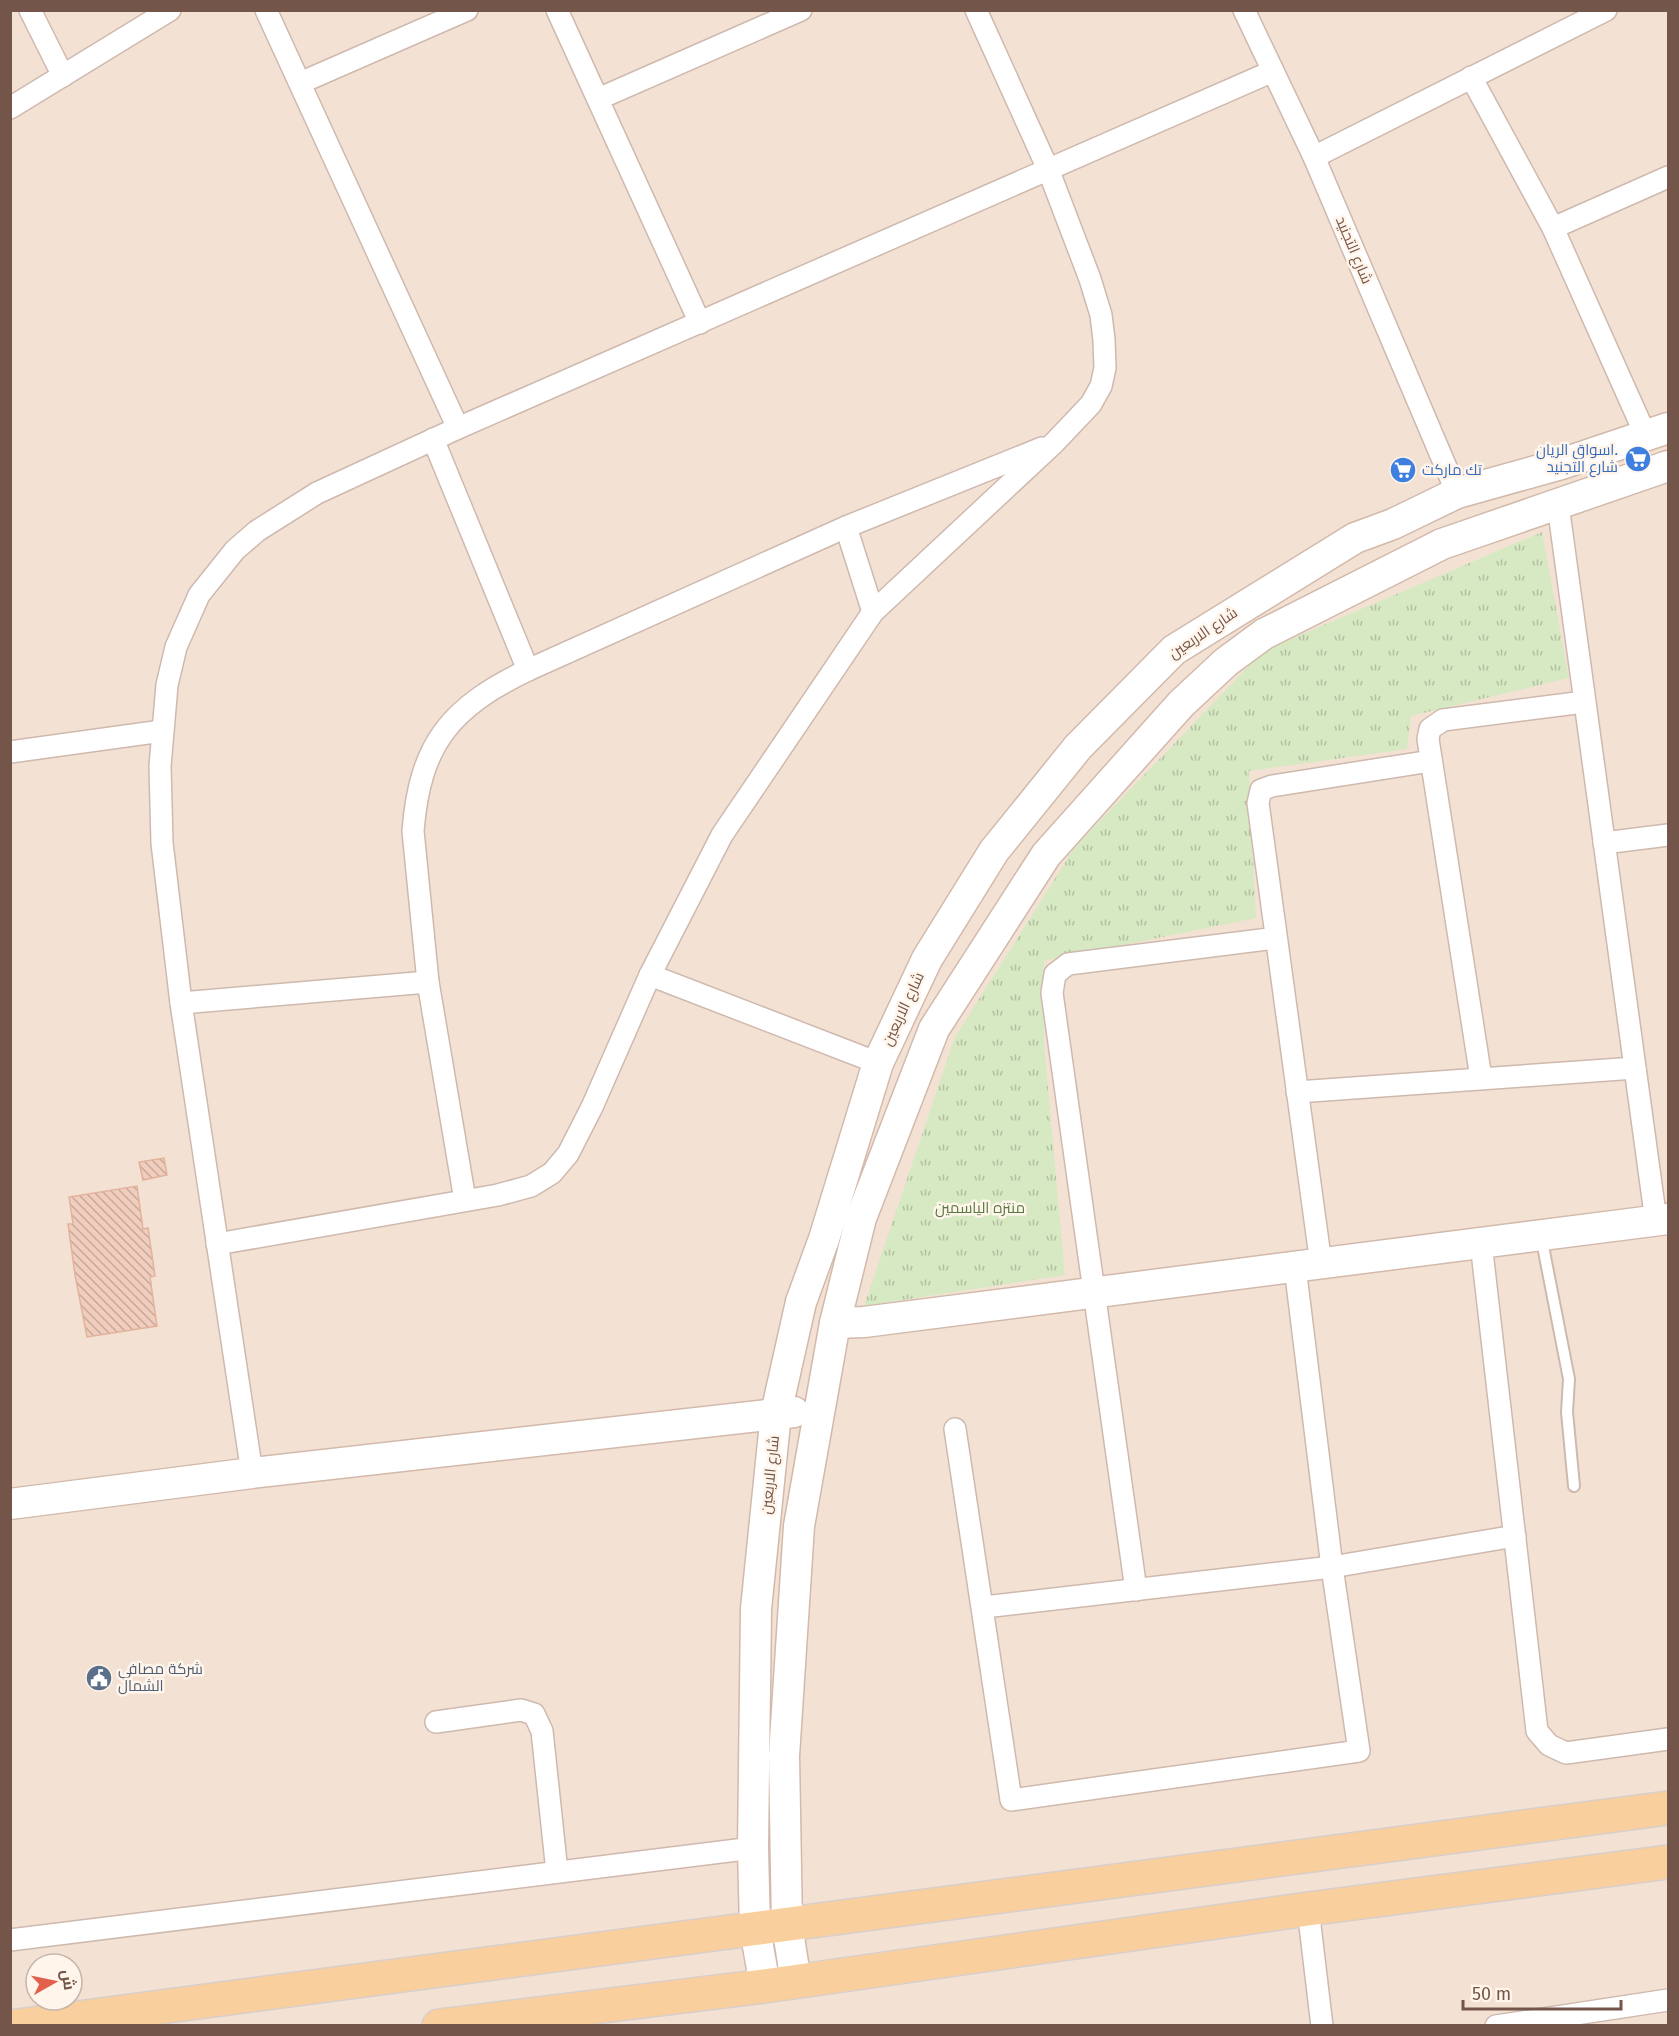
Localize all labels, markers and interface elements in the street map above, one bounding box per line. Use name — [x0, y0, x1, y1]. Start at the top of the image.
street label: شارع التجنيد — [1330, 214, 1376, 287]
place label: اسواق الريان. شارع التجنيد — [1536, 441, 1618, 478]
supermarket icon: اسواق الريان. شارع التجنيد — [1623, 444, 1653, 474]
supermarket icon: تك ماركت — [1388, 455, 1418, 485]
place label: تك ماركت — [1422, 461, 1482, 479]
street label: شارع الاربعين — [1165, 603, 1242, 664]
street label: شارع الاربعين — [878, 969, 930, 1050]
park label: منتزه الياسمين — [935, 1199, 1025, 1218]
street label: شارع الاربعين — [757, 1435, 785, 1515]
place label: شركة مصافي الشمال — [118, 1660, 203, 1695]
public building icon: شركة مصافي الشمال — [84, 1663, 114, 1693]
north arrow — [24, 1952, 84, 2012]
text: ش — [57, 1968, 79, 1991]
scale bar — [1463, 1973, 1620, 2011]
text: 50 m — [1472, 1983, 1511, 2005]

